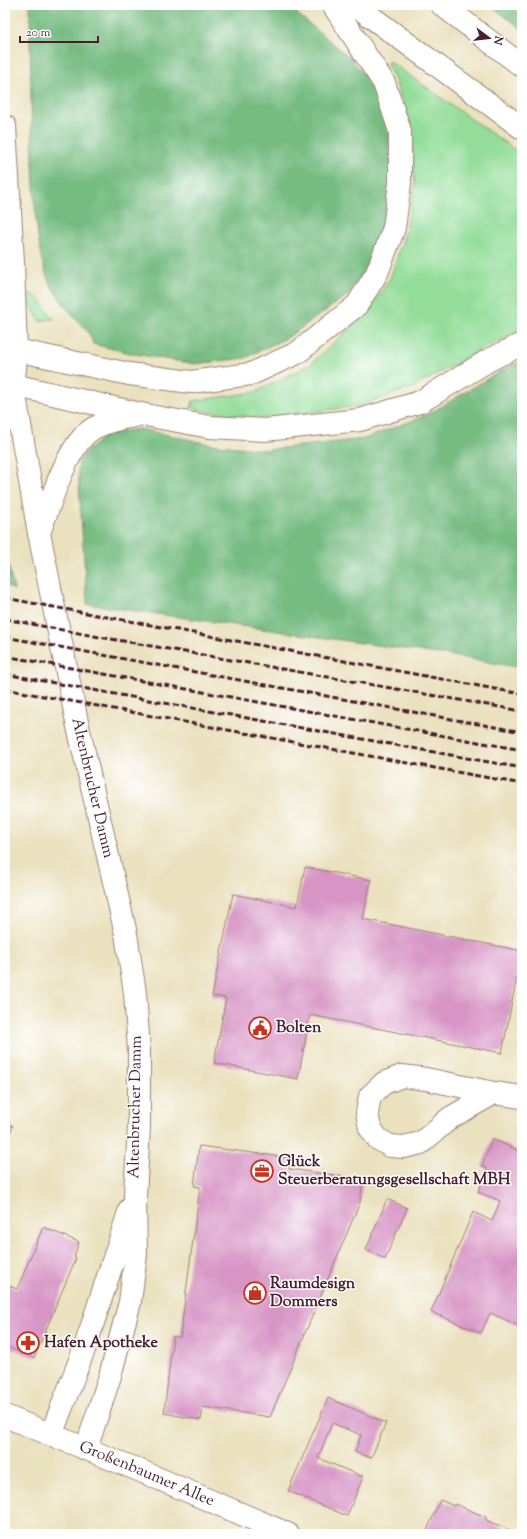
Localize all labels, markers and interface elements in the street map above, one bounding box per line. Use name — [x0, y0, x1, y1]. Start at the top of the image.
scale bar — [20, 18, 98, 44]
north arrow — [469, 18, 509, 58]
text: 20 m — [26, 24, 51, 42]
text: N — [489, 33, 507, 47]
street label: Altenbrucher Damm — [65, 715, 120, 860]
public building icon: Bolten — [247, 1015, 273, 1041]
place label: Bolten — [276, 1017, 322, 1040]
street label: Altenbrucher Damm — [123, 1035, 149, 1179]
place label: Glück Steuerberatungsgesellschaft MBH — [278, 1151, 511, 1192]
office icon: Glück Steuerberatungsgesellschaft MBH — [249, 1158, 275, 1184]
place label: Raumdesign Dommers — [270, 1273, 356, 1314]
shop icon: Raumdesign Dommers — [242, 1280, 268, 1306]
pharmacy icon: Hafen Apotheke — [15, 1330, 41, 1356]
place label: Hafen Apotheke — [44, 1332, 158, 1355]
street label: Großenbaumer Allee — [75, 1436, 218, 1513]

